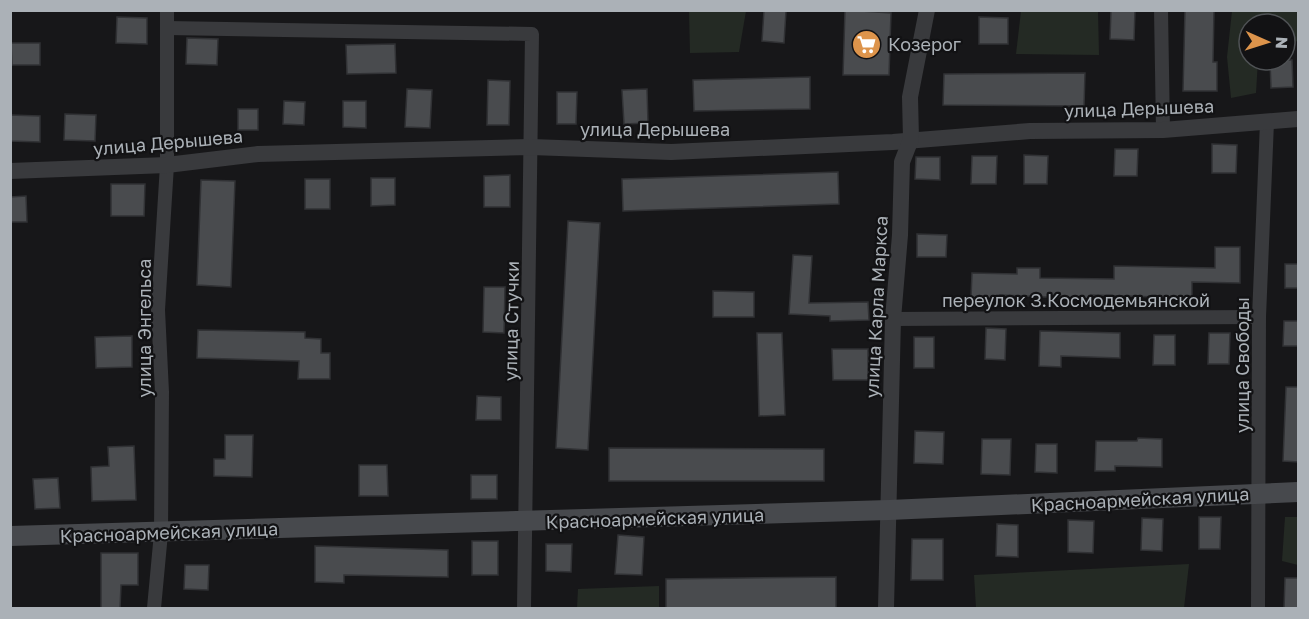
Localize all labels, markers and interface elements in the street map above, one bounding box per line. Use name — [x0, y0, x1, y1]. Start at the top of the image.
north arrow — [1237, 12, 1297, 72]
supermarket icon: Козерог — [851, 28, 883, 60]
place label: Козерог — [888, 33, 961, 55]
text: N — [1272, 36, 1292, 49]
street label: улица Дерышева — [1064, 94, 1214, 122]
street label: улица Дерышева — [580, 118, 730, 140]
street label: улица Дерышева — [92, 124, 244, 160]
street label: улица Карла Маркса — [860, 215, 892, 399]
street label: улица Энгельса — [133, 259, 155, 397]
street label: улица Стучки — [499, 261, 523, 381]
street label: переулок З.Космодемьянской — [942, 289, 1210, 311]
street label: улица Свободы — [1231, 297, 1253, 433]
street label: Красноармейская улица — [1030, 482, 1250, 516]
street label: Красноармейская улица — [545, 503, 765, 533]
street label: Красноармейская улица — [59, 517, 279, 547]

